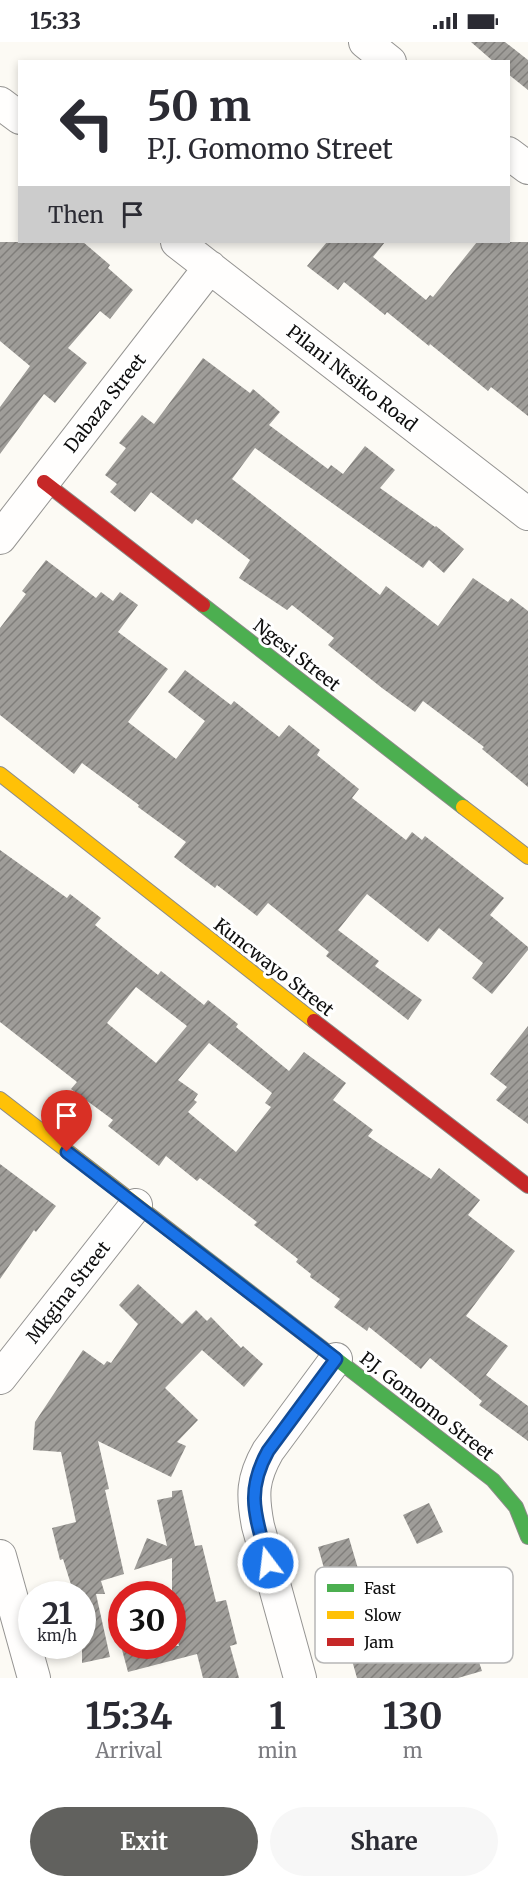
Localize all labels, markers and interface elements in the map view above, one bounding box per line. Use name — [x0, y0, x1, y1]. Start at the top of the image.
text: 15:33 — [30, 7, 81, 35]
text: 50 m — [147, 80, 251, 132]
icon: left — [48, 84, 126, 162]
text: P.J. Gomomo Street — [147, 132, 393, 166]
icon: arrive — [116, 198, 149, 231]
text: Then — [48, 201, 104, 229]
street label: Pilani Ntsiko Road — [282, 320, 422, 436]
street label: Dabaza Street — [59, 349, 151, 457]
street label: Ngesi Street — [249, 614, 345, 696]
street label: Kuncwayo Street — [209, 913, 339, 1021]
pin — [41, 1090, 92, 1152]
icon: arrive — [50, 1099, 83, 1132]
street label: Mkgina Street — [21, 1236, 115, 1348]
street label: P.J. Gomomo Street — [355, 1346, 499, 1466]
position arrow — [236, 1531, 300, 1595]
legend — [315, 1567, 513, 1663]
text: Fast — [364, 1578, 397, 1598]
speed limit sign: 30 — [108, 1581, 186, 1659]
text: 21 — [42, 1594, 72, 1632]
text: Slow — [364, 1605, 402, 1625]
text: km/h — [37, 1626, 77, 1645]
text: Jam — [363, 1632, 394, 1652]
text: 15:34 — [85, 1694, 172, 1739]
text: 1 — [269, 1694, 286, 1739]
text: 130 — [383, 1694, 443, 1739]
text: Arrival — [95, 1738, 162, 1763]
text: min — [258, 1738, 297, 1763]
text: m — [403, 1738, 423, 1763]
button: Exit — [30, 1807, 258, 1876]
button: Share — [270, 1807, 498, 1876]

